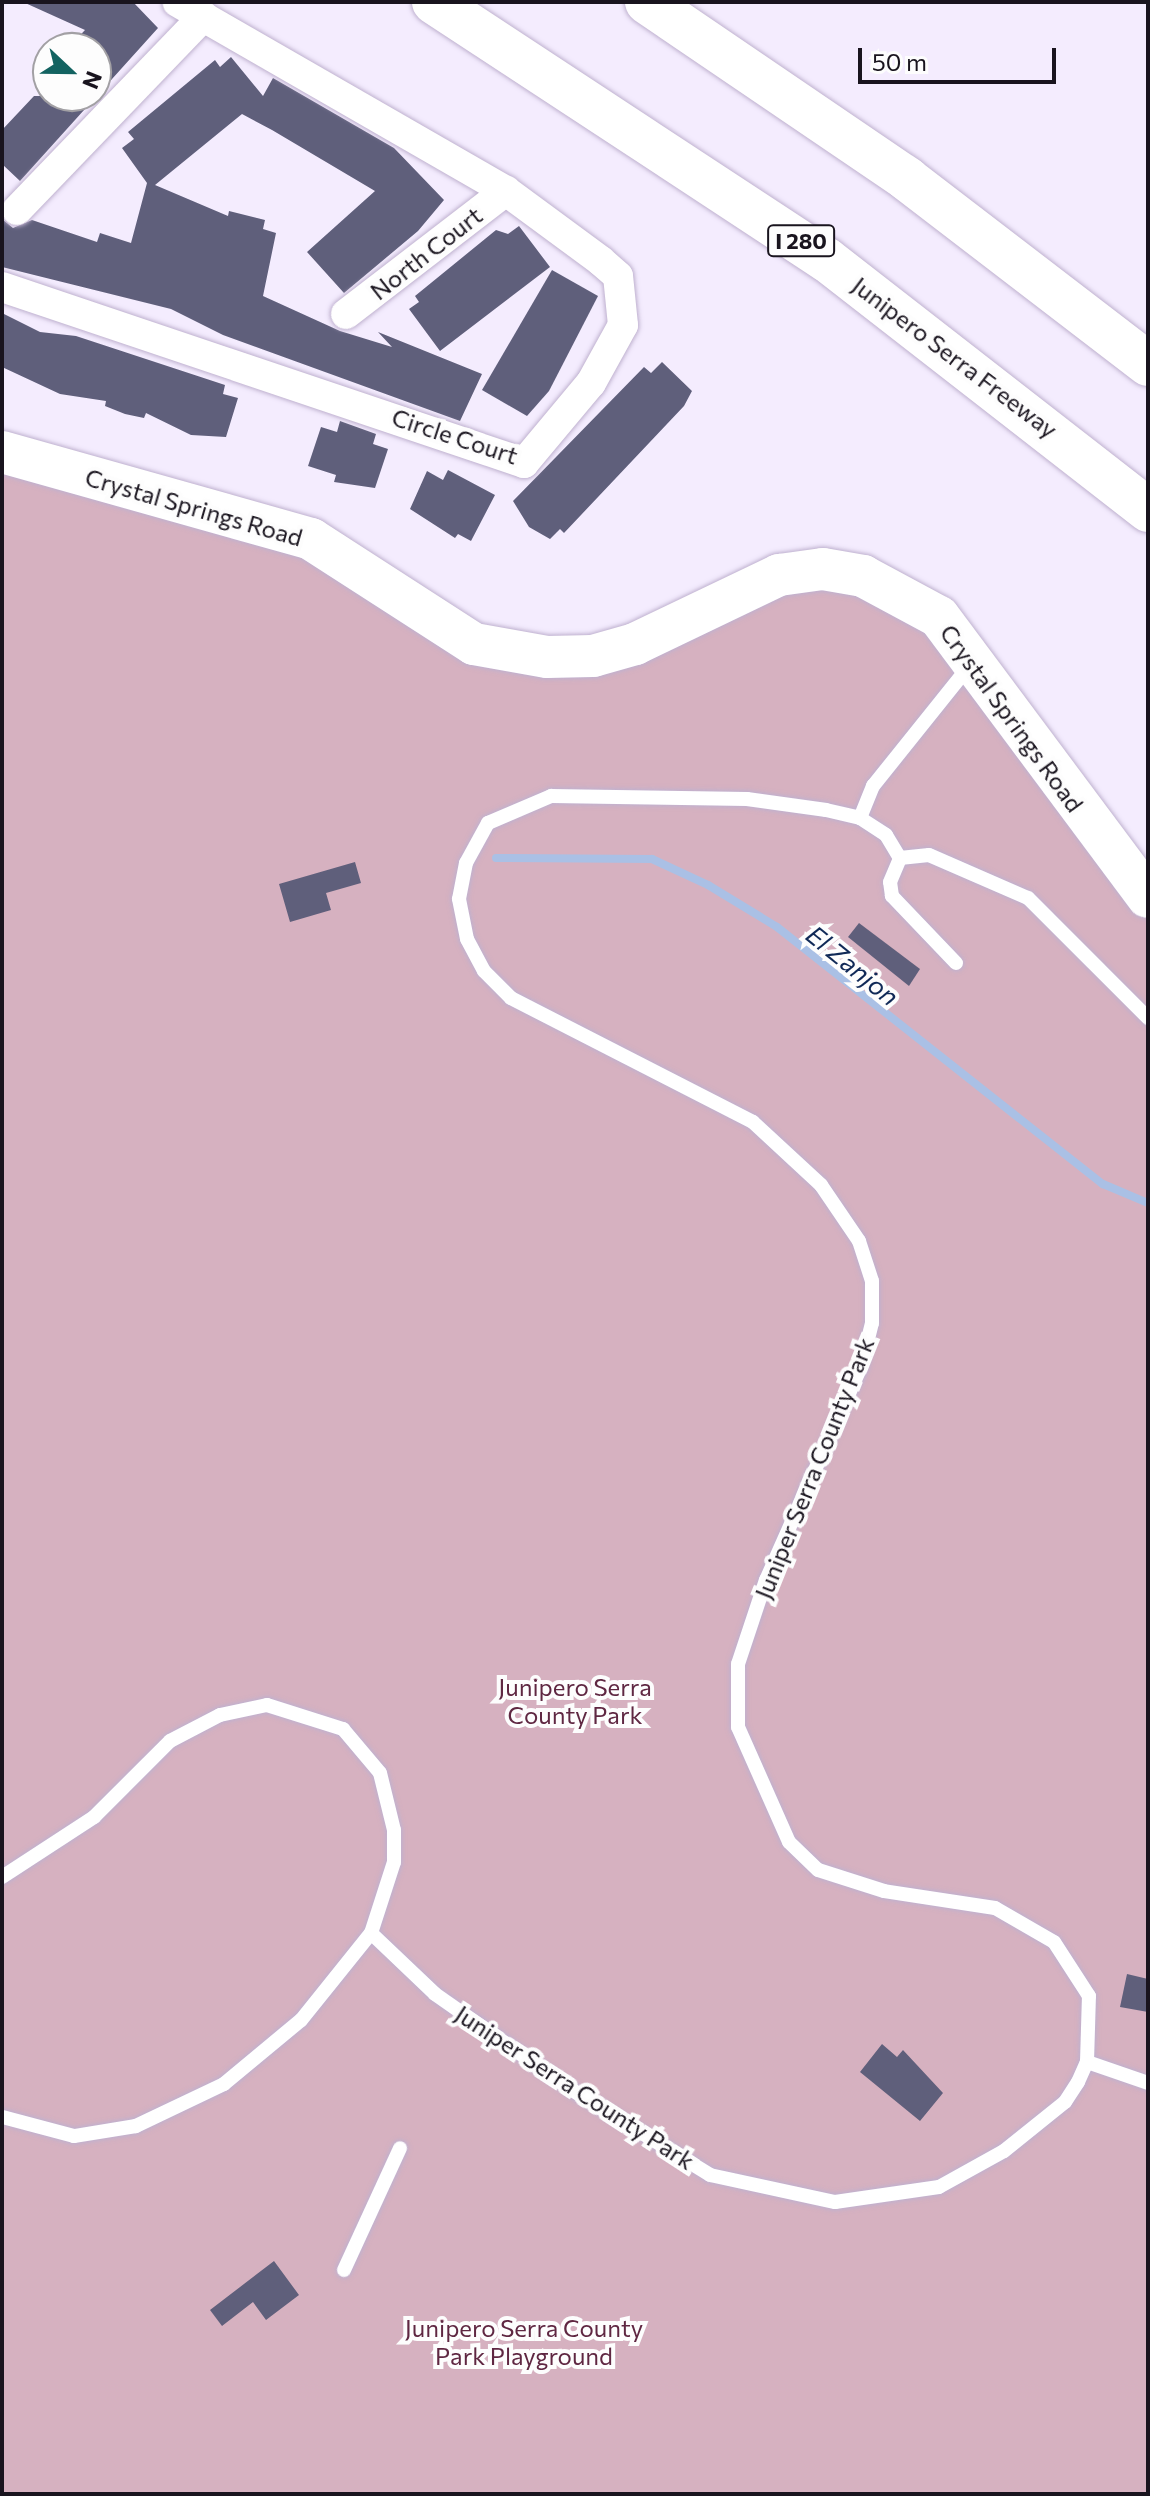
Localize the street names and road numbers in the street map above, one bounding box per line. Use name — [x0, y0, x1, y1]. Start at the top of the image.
street label: North Court — [364, 200, 488, 306]
road number: I 280 — [767, 223, 835, 259]
street label: Junipero Serra Freeway — [847, 270, 1063, 444]
street label: Circle Court — [388, 402, 522, 470]
street label: Crystal Springs Road — [82, 462, 306, 552]
street label: Crystal Springs Road — [934, 619, 1090, 817]
street label: Juniper Serra County Park — [748, 1333, 880, 1603]
street label: Juniper Serra County Park — [450, 1999, 700, 2175]

